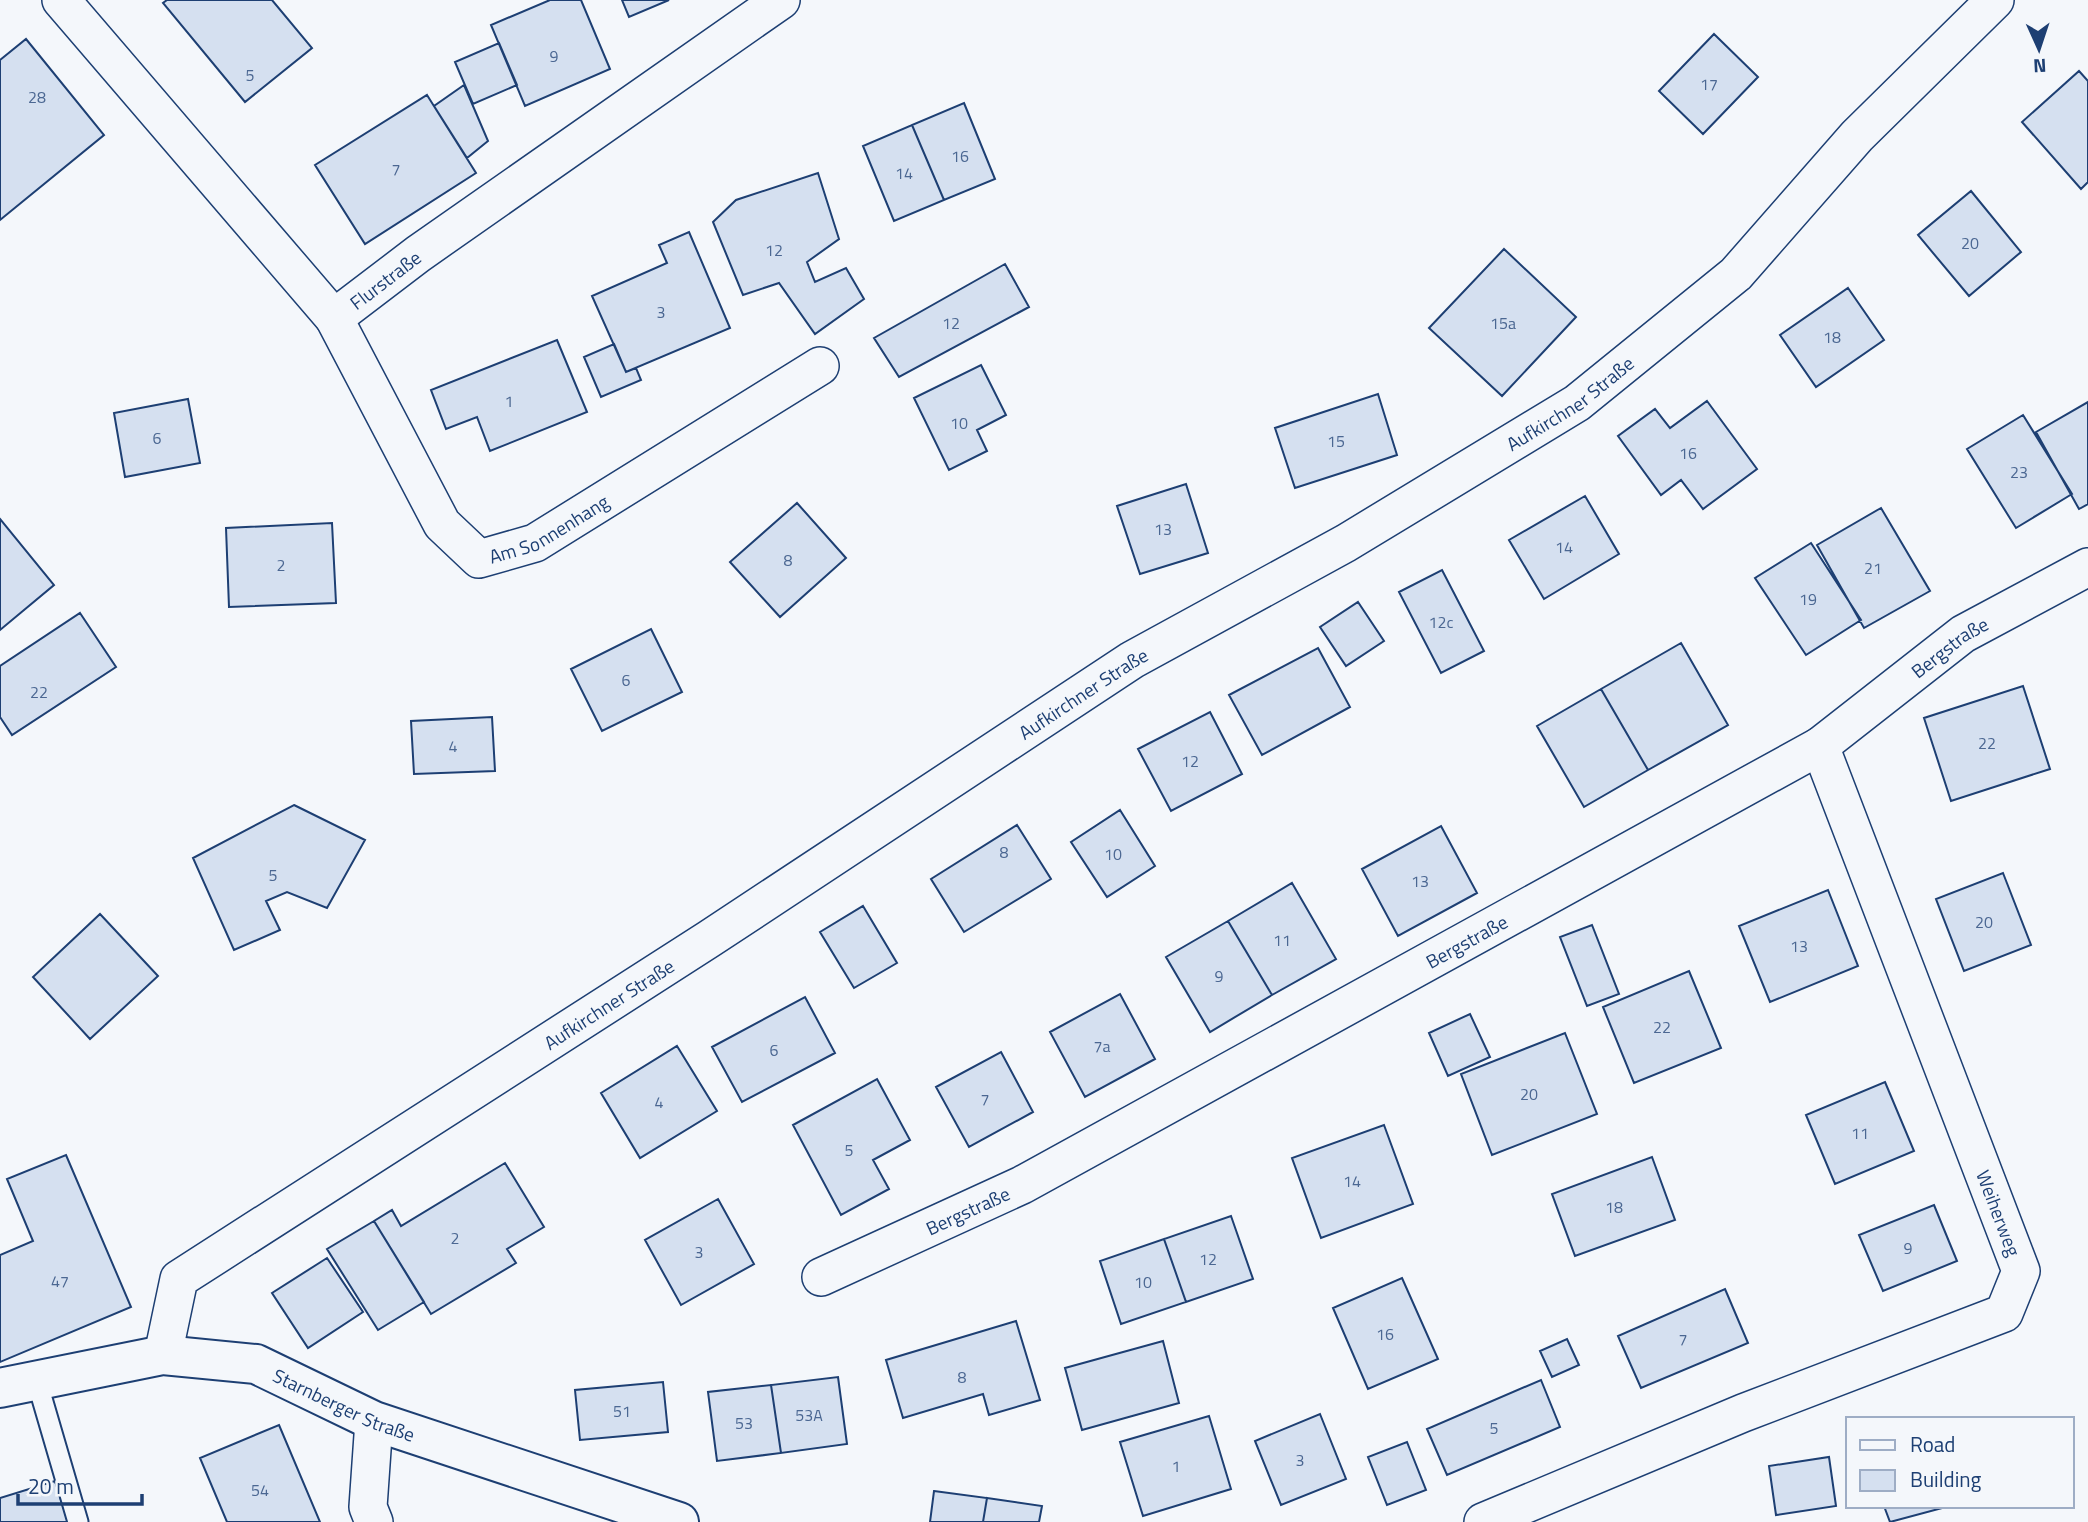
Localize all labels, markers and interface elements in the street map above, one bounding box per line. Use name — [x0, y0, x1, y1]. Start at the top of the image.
north arrow — [2004, 14, 2074, 84]
house number: 9 — [550, 44, 559, 68]
text: N — [2033, 52, 2047, 81]
house number: 5 — [246, 63, 255, 87]
house number: 17 — [1700, 72, 1718, 96]
house number: 28 — [28, 85, 46, 109]
house number: 16 — [951, 144, 969, 168]
house number: 7 — [392, 157, 400, 181]
house number: 14 — [895, 161, 913, 185]
house number: 20 — [1961, 231, 1979, 255]
house number: 12 — [765, 238, 783, 262]
street label: Flurstraße — [343, 243, 427, 316]
house number: 3 — [657, 300, 665, 324]
house number: 12 — [942, 311, 960, 335]
house number: 15a — [1490, 311, 1516, 335]
house number: 18 — [1823, 325, 1841, 349]
street label: Aufkirchner Straße — [1500, 348, 1640, 457]
house number: 1 — [505, 389, 513, 413]
house number: 10 — [950, 411, 968, 435]
house number: 6 — [153, 426, 162, 450]
house number: 15 — [1327, 429, 1345, 453]
house number: 16 — [1679, 441, 1697, 465]
house number: 23 — [2010, 460, 2028, 484]
street label: Am Sonnenhang — [485, 486, 614, 570]
house number: 13 — [1154, 517, 1172, 541]
house number: 14 — [1555, 535, 1573, 559]
house number: 8 — [784, 548, 793, 572]
house number: 2 — [277, 553, 285, 577]
house number: 21 — [1864, 556, 1882, 580]
house number: 19 — [1799, 587, 1817, 611]
street label: Bergstraße — [1904, 609, 1993, 684]
house number: 12c — [1429, 610, 1453, 634]
street label: Aufkirchner Straße — [1012, 640, 1153, 746]
house number: 6 — [622, 668, 631, 692]
house number: 22 — [30, 680, 48, 704]
house number: 22 — [1978, 731, 1996, 755]
house number: 4 — [449, 734, 458, 758]
house number: 12 — [1181, 749, 1199, 773]
house number: 8 — [1000, 840, 1009, 864]
house number: 10 — [1104, 842, 1122, 866]
house number: 5 — [269, 863, 278, 887]
house number: 13 — [1411, 869, 1429, 893]
street label: Bergstraße — [1420, 906, 1512, 975]
house number: 20 — [1975, 910, 1993, 934]
house number: 11 — [1273, 928, 1291, 952]
house number: 13 — [1790, 934, 1808, 958]
street label: Aufkirchner Straße — [538, 951, 679, 1056]
house number: 9 — [1215, 964, 1224, 988]
house number: 22 — [1653, 1015, 1671, 1039]
house number: 7a — [1094, 1034, 1110, 1058]
house number: 6 — [770, 1038, 779, 1062]
house number: 20 — [1520, 1082, 1538, 1106]
house number: 7 — [981, 1087, 989, 1111]
house number: 4 — [655, 1090, 664, 1114]
house number: 11 — [1851, 1121, 1869, 1145]
house number: 5 — [845, 1138, 854, 1162]
street label: Weiherweg — [1969, 1166, 2029, 1261]
house number: 14 — [1343, 1169, 1361, 1193]
street label: Bergstraße — [921, 1178, 1014, 1242]
house number: 18 — [1605, 1195, 1623, 1219]
house number: 2 — [451, 1226, 459, 1250]
house number: 9 — [1904, 1236, 1913, 1260]
house number: 3 — [695, 1240, 703, 1264]
house number: 12 — [1199, 1247, 1217, 1271]
house number: 47 — [51, 1269, 69, 1293]
house number: 10 — [1134, 1270, 1152, 1294]
house number: 16 — [1376, 1322, 1394, 1346]
house number: 7 — [1679, 1327, 1687, 1351]
street label: Starnberger Straße — [268, 1360, 419, 1448]
house number: 8 — [958, 1365, 967, 1389]
house number: 51 — [613, 1399, 631, 1423]
house number: 53A — [795, 1403, 823, 1427]
house number: 53 — [735, 1411, 753, 1435]
house number: 5 — [1490, 1416, 1499, 1440]
legend — [1846, 1417, 2074, 1508]
text: Road — [1910, 1428, 1955, 1460]
house number: 3 — [1296, 1448, 1304, 1472]
house number: 1 — [1172, 1454, 1180, 1478]
scale bar — [18, 1462, 142, 1506]
text: Building — [1910, 1463, 1982, 1495]
text: 20 m — [28, 1470, 74, 1502]
house number: 54 — [251, 1478, 269, 1502]

